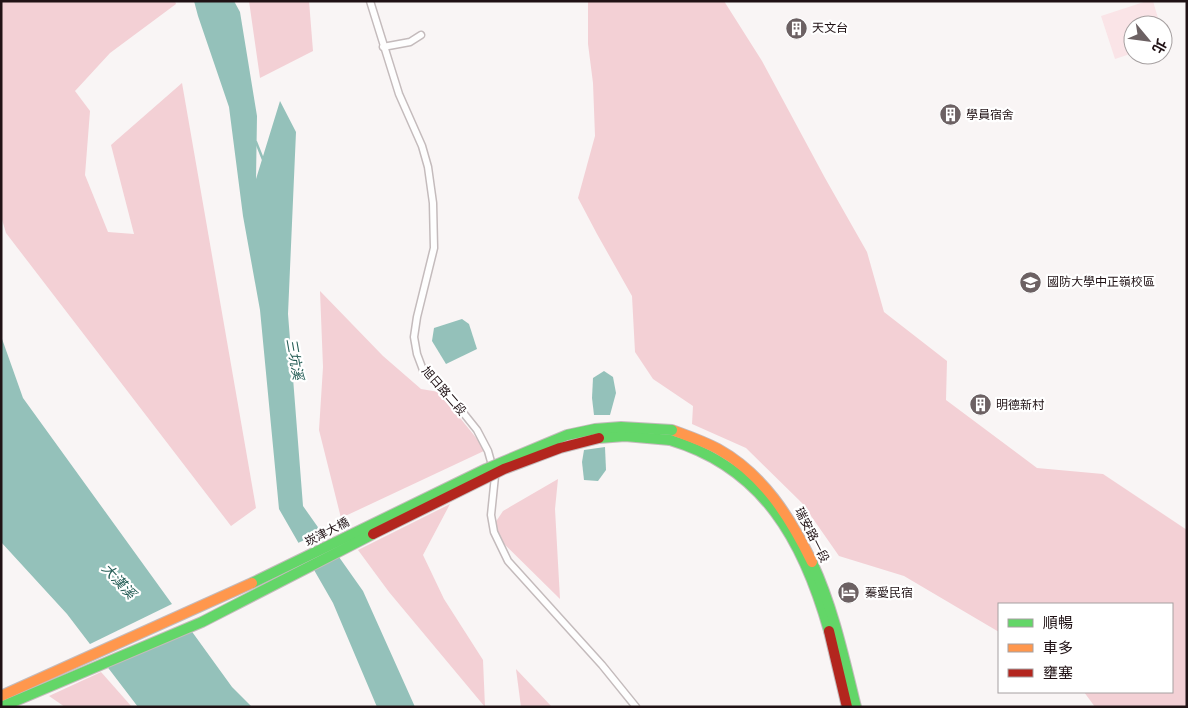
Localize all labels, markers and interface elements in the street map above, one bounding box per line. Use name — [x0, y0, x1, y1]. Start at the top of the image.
north arrow — [1123, 15, 1173, 65]
building icon: 天文台 — [784, 16, 808, 40]
place label: 天文台 — [812, 21, 848, 35]
text: 北 — [1149, 36, 1170, 56]
building icon: 學員宿舍 — [938, 103, 962, 127]
place label: 學員宿舍 — [966, 108, 1014, 122]
school or university icon: 國防大學中正嶺校區 — [1019, 270, 1043, 294]
place label: 國防大學中正嶺校區 — [1047, 275, 1155, 289]
water label: 三坑溪 — [283, 337, 307, 383]
street label: 旭日路二段 — [419, 364, 469, 418]
building icon: 明德新村 — [968, 393, 992, 417]
place label: 明德新村 — [996, 398, 1045, 412]
street label: 瑞安路一段 — [792, 505, 832, 565]
street label: 崁津大橋 — [302, 515, 352, 549]
water label: 大漢溪 — [99, 560, 141, 603]
hotel icon: 蓁愛民宿 — [837, 581, 861, 605]
place label: 蓁愛民宿 — [865, 586, 913, 600]
legend — [998, 603, 1173, 693]
text: 順暢 — [1043, 614, 1073, 632]
text: 車多 — [1043, 639, 1073, 657]
text: 壅塞 — [1043, 664, 1073, 682]

